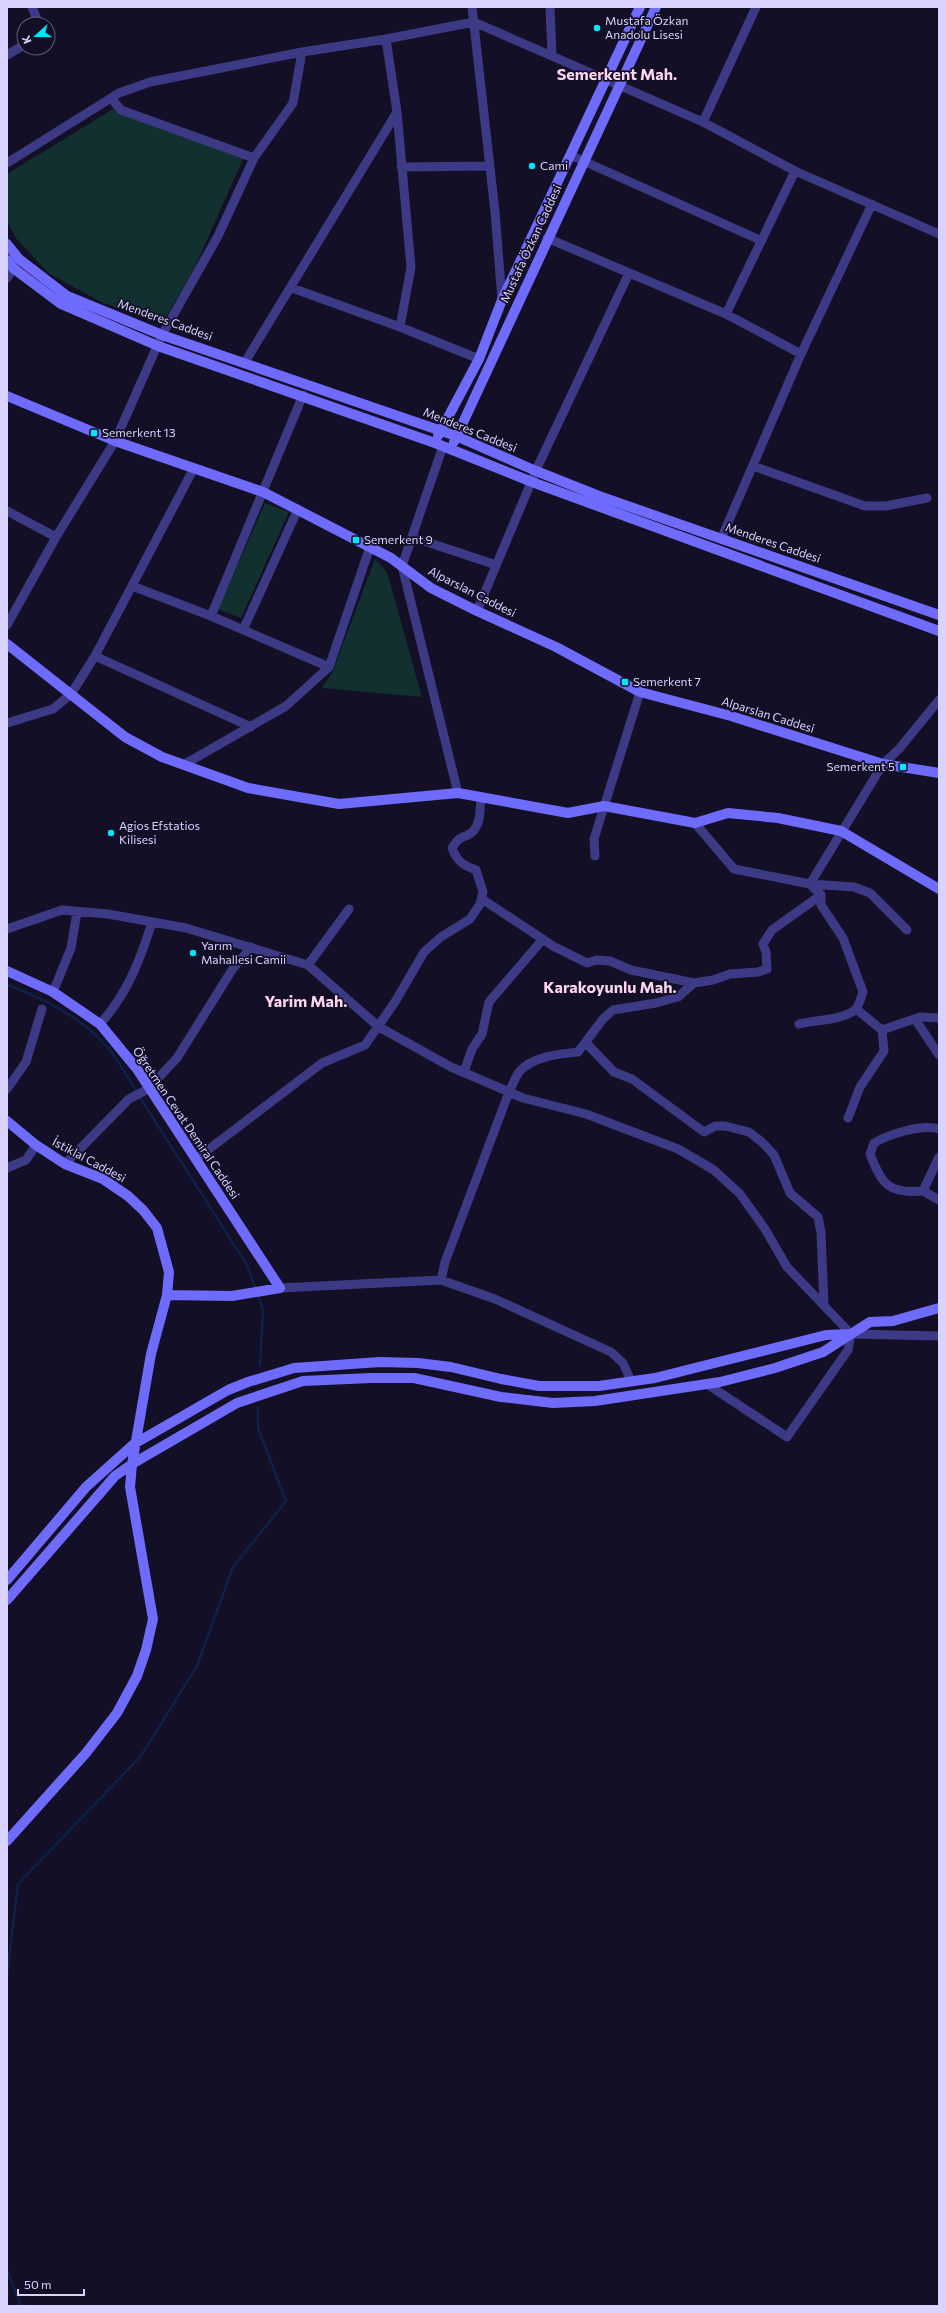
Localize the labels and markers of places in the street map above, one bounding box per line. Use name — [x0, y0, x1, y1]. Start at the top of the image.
place label: Mustafa Özkan Anadolu Lisesi — [605, 13, 688, 41]
marker: Mustafa Özkan Anadolu Lisesi — [592, 23, 602, 33]
place label: Cami — [540, 158, 568, 172]
marker: Cami — [527, 161, 537, 171]
place label: Semerkent 13 — [102, 425, 176, 439]
marker: Semerkent 13 — [89, 428, 99, 438]
place label: Semerkent 9 — [364, 532, 433, 546]
marker: Semerkent 9 — [351, 535, 361, 545]
place label: Semerkent 7 — [633, 674, 701, 688]
marker: Semerkent 7 — [620, 677, 630, 687]
place label: Semerkent 5 — [826, 759, 895, 773]
marker: Semerkent 5 — [898, 762, 908, 772]
place label: Agios Efstatios Kilisesi — [119, 818, 200, 846]
marker: Agios Efstatios Kilisesi — [106, 828, 116, 838]
place label: Yarım Mahallesi Camii — [201, 938, 286, 966]
marker: Yarım Mahallesi Camii — [188, 948, 198, 958]

